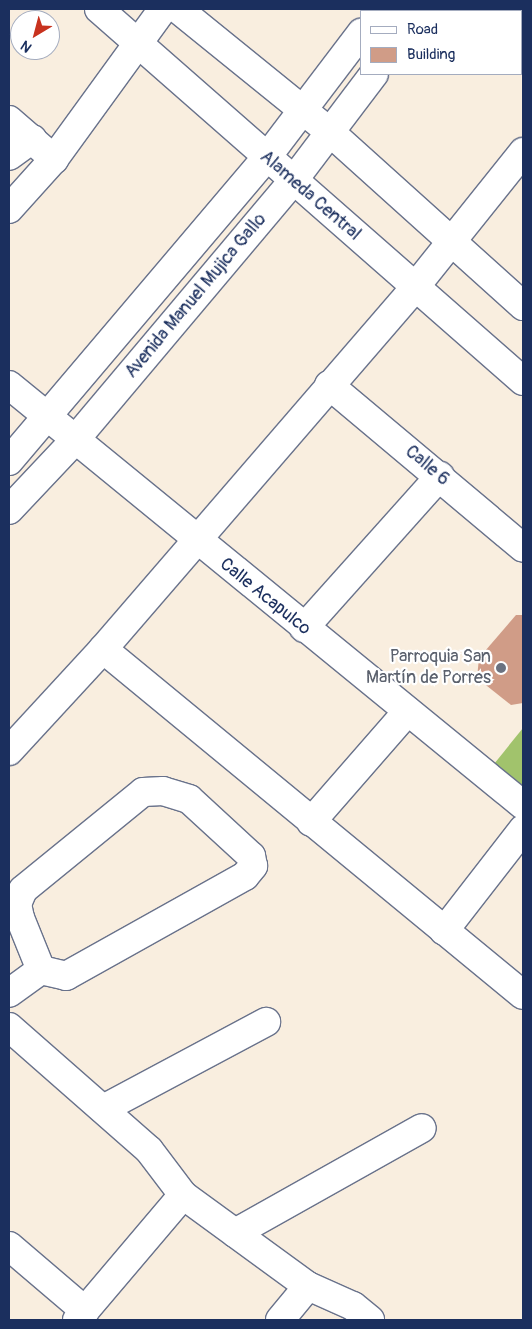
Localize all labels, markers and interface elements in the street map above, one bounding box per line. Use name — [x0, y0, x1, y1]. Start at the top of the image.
north arrow — [10, 10, 60, 60]
legend — [360, 10, 522, 75]
text: Road — [407, 20, 438, 39]
text: N — [17, 37, 35, 56]
text: Building — [407, 45, 455, 64]
street label: Alameda Central — [255, 146, 365, 246]
street label: Avenida Manuel Mujica Gallo — [121, 209, 271, 383]
street label: Calle 6 — [400, 441, 454, 491]
street label: Calle Acapulco — [215, 554, 315, 640]
place label: Parroquia San Martín de Porres — [366, 647, 491, 690]
marker: Parroquia San Martín de Porres — [495, 662, 507, 674]

